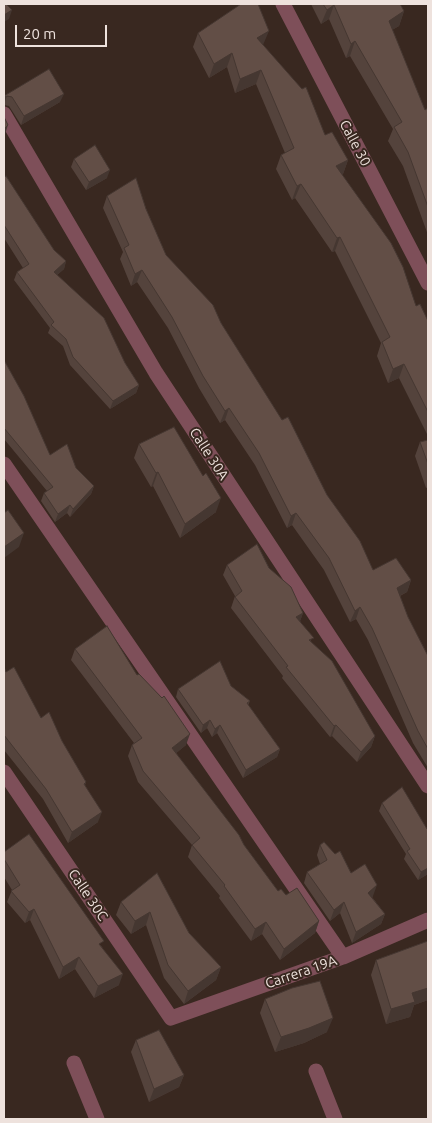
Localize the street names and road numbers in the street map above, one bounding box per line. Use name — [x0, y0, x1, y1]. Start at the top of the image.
street label: Calle 30 — [336, 117, 374, 169]
street label: Calle 30A — [186, 425, 232, 483]
street label: Calle 30C — [65, 866, 111, 924]
street label: Carrera 19A — [263, 952, 339, 992]

